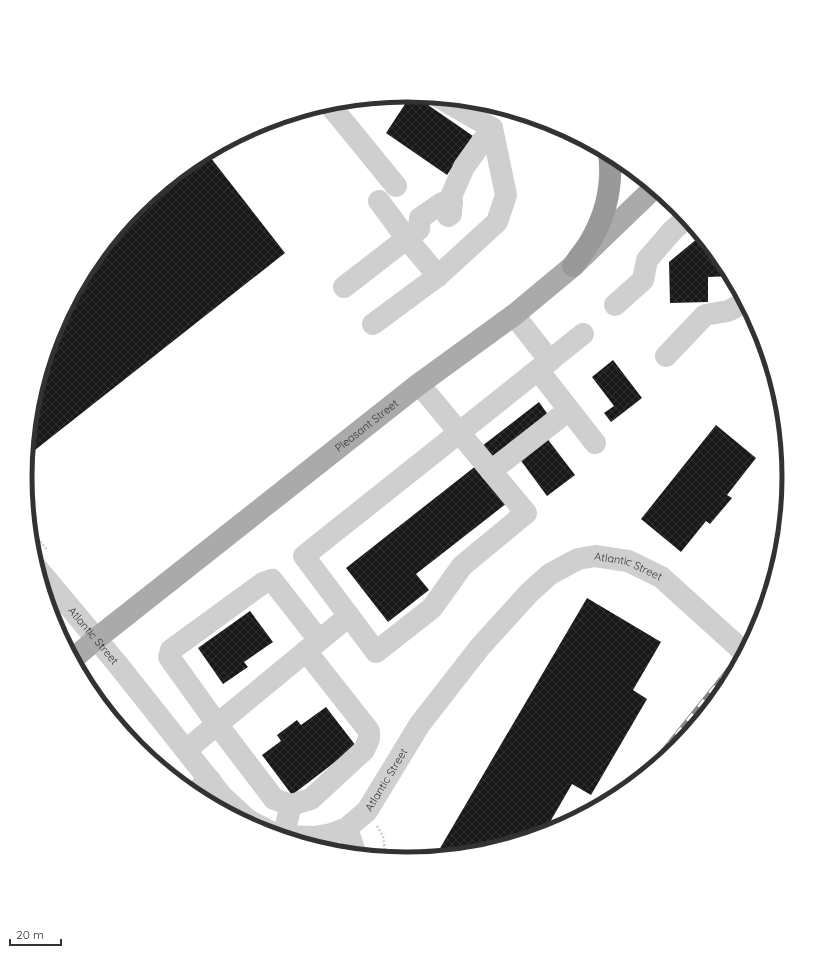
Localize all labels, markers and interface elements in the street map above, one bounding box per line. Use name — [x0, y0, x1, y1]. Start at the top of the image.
street label: Pleasant Street — [332, 396, 401, 455]
street label: Atlantic Street — [593, 549, 665, 584]
street label: Atlantic Street — [65, 604, 122, 668]
street label: Atlantic Street — [362, 745, 411, 814]
scale bar — [10, 921, 61, 947]
text: 20 m — [16, 927, 44, 942]

